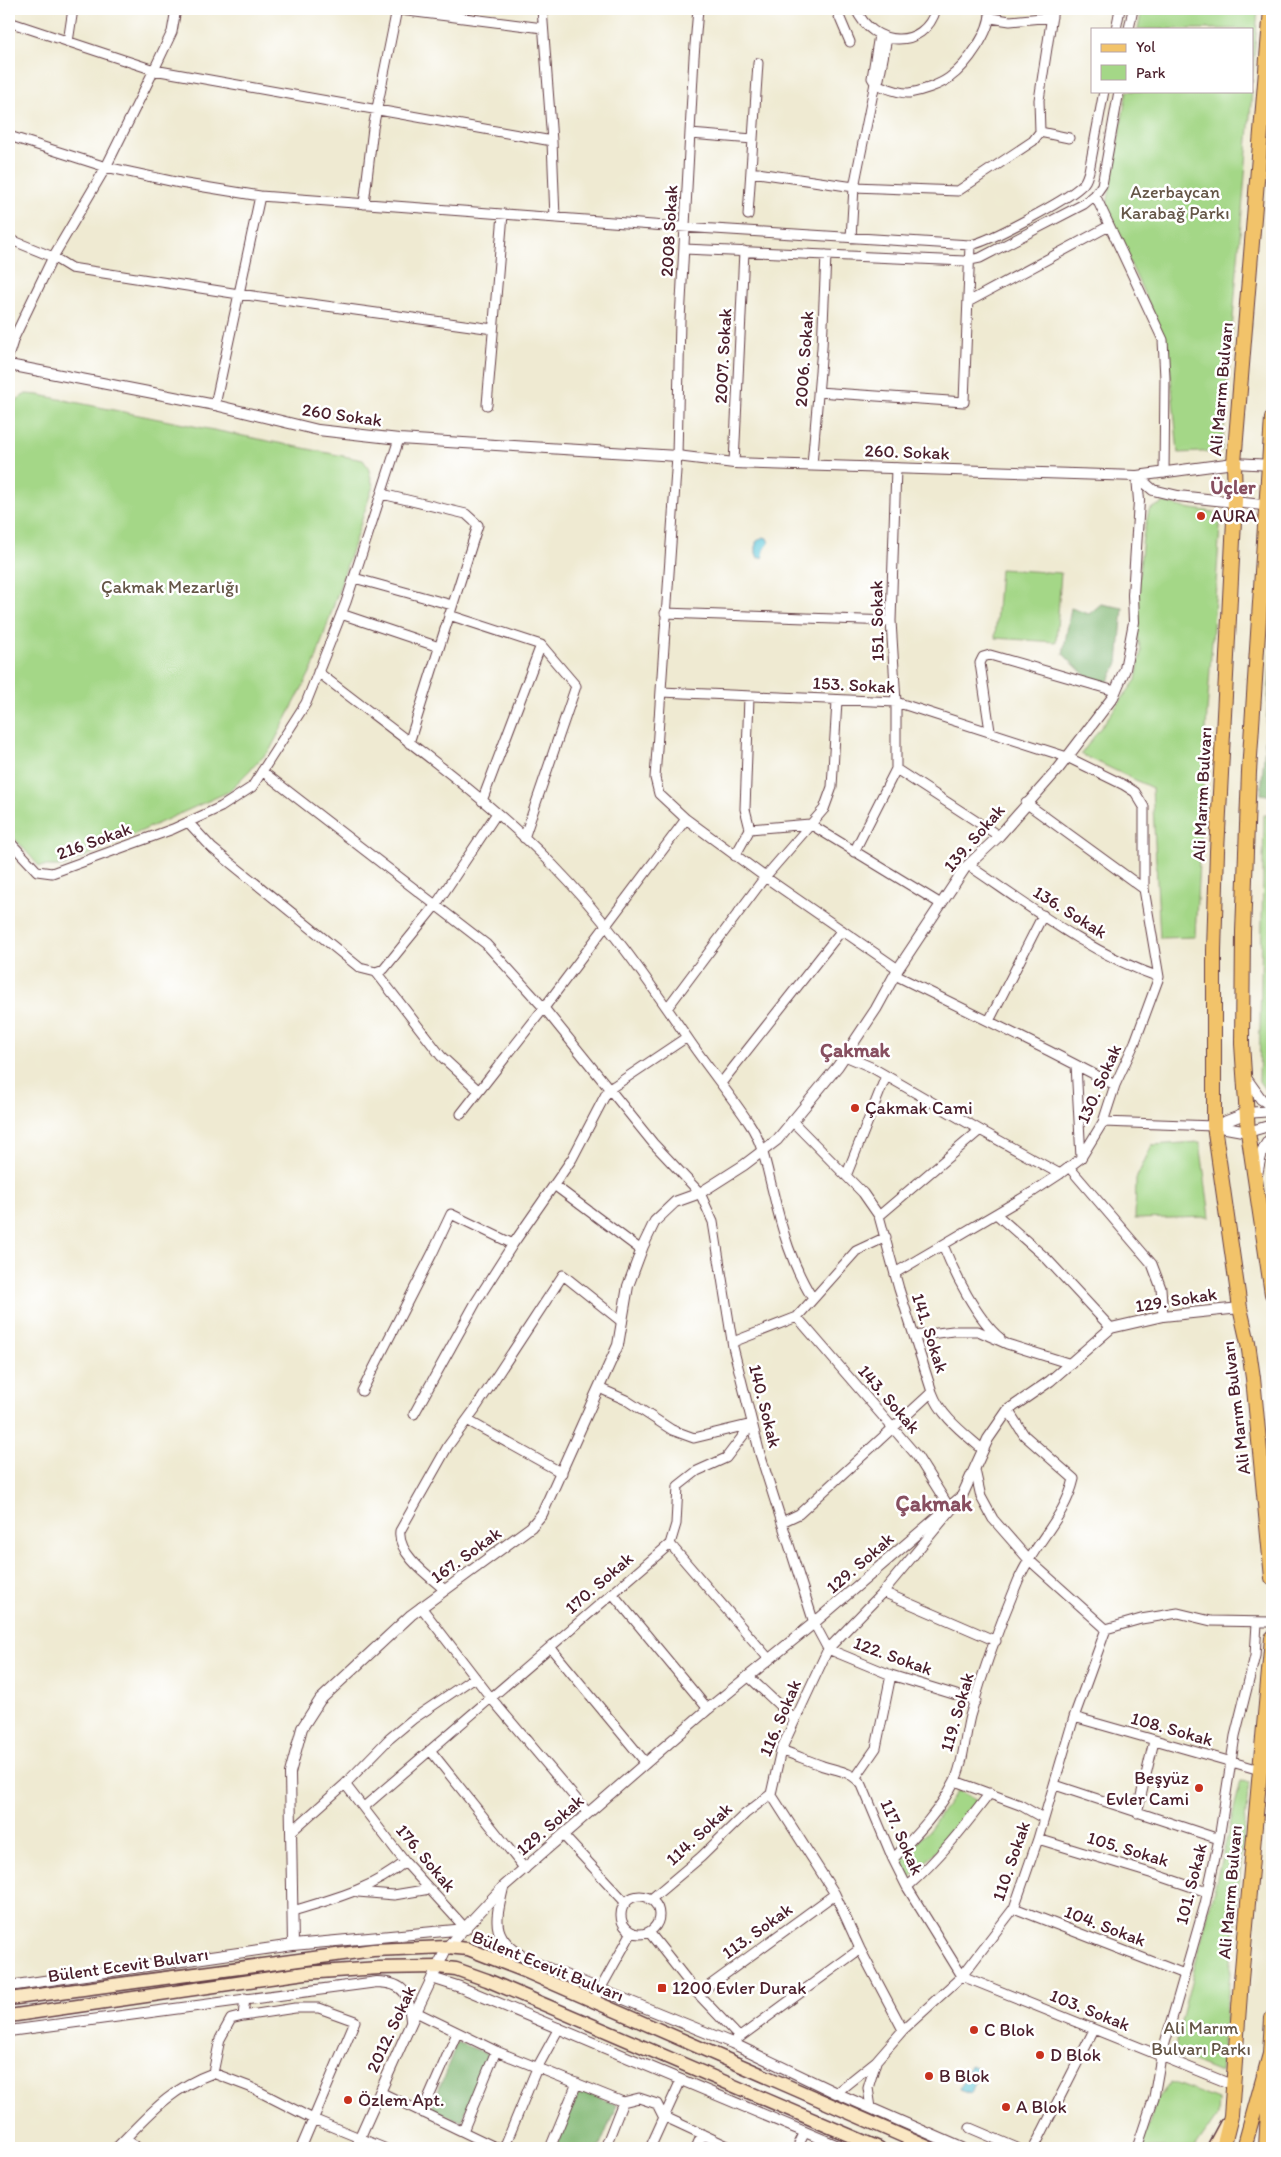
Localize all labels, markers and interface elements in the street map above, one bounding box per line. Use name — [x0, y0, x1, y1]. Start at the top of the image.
legend — [1091, 28, 1254, 92]
text: Yol — [1136, 38, 1156, 56]
text: Park — [1136, 64, 1166, 82]
park label: Azerbaycan Karabağ Parkı — [1120, 181, 1230, 224]
street label: 2008 Sokak — [656, 184, 682, 278]
street label: 2007. Sokak — [710, 308, 736, 404]
street label: 2006. Sokak — [790, 310, 818, 408]
street label: Ali Marım Bulvarı — [1204, 321, 1238, 457]
street label: 260 Sokak — [300, 398, 384, 432]
street label: 260. Sokak — [864, 440, 950, 464]
district label: Üçler — [1210, 475, 1256, 500]
place label: AURA — [1211, 505, 1257, 527]
marker: AURA — [1195, 510, 1207, 522]
park label: Çakmak Mezarlığı — [101, 576, 239, 598]
street label: 151. Sokak — [865, 580, 889, 662]
street label: 153. Sokak — [812, 672, 896, 698]
street label: Ali Marım Bulvarı — [1187, 726, 1217, 862]
street label: 139. Sokak — [939, 800, 1009, 876]
street label: 216 Sokak — [54, 817, 134, 865]
street label: 136. Sokak — [1029, 881, 1111, 943]
district label: Çakmak — [820, 1038, 891, 1063]
street label: 130. Sokak — [1072, 1041, 1126, 1127]
place label: Çakmak Cami — [865, 1097, 973, 1119]
marker: Çakmak Cami — [849, 1102, 861, 1114]
street label: 129. Sokak — [1134, 1283, 1218, 1317]
street label: 141. Sokak — [907, 1290, 953, 1376]
street label: Ali Marım Bulvarı — [1217, 1340, 1255, 1476]
street label: 143. Sokak — [853, 1360, 925, 1438]
street label: 140. Sokak — [744, 1362, 786, 1450]
district label: Çakmak — [896, 1490, 973, 1517]
street label: 167. Sokak — [426, 1522, 506, 1588]
street label: 129. Sokak — [822, 1528, 898, 1598]
street label: 170. Sokak — [560, 1547, 638, 1619]
street label: 122. Sokak — [850, 1632, 936, 1680]
street label: 119. Sokak — [935, 1670, 979, 1754]
street label: 116. Sokak — [754, 1676, 806, 1760]
street label: 108. Sokak — [1128, 1707, 1216, 1751]
place label: Beşyüz Evler Cami — [1106, 1767, 1189, 1810]
marker: Beşyüz Evler Cami — [1193, 1782, 1205, 1794]
street label: 129. Sokak — [512, 1790, 588, 1860]
street label: 117. Sokak — [876, 1796, 928, 1878]
street label: 114. Sokak — [661, 1798, 737, 1870]
street label: 110. Sokak — [987, 1818, 1035, 1904]
street label: 176. Sokak — [391, 1820, 461, 1896]
street label: Ali Marım Bulvarı — [1213, 1824, 1247, 1960]
street label: 105. Sokak — [1085, 1826, 1171, 1872]
street label: 101. Sokak — [1170, 1841, 1212, 1927]
street label: 113. Sokak — [717, 1898, 797, 1964]
street label: 104. Sokak — [1061, 1900, 1149, 1952]
street label: Bülent Ecevit Bulvarı — [469, 1925, 627, 2007]
street label: Bülent Ecevit Bulvarı — [46, 1943, 210, 1987]
place label: 1200 Evler Durak — [672, 1977, 806, 1999]
street label: 2012. Sokak — [361, 1982, 421, 2076]
marker: 1200 Evler Durak — [656, 1982, 668, 1994]
street label: 103. Sokak — [1047, 1984, 1133, 2036]
park label: Ali Marım Bulvarı Parkı — [1151, 2017, 1251, 2060]
place label: C Blok — [984, 2019, 1035, 2041]
marker: C Blok — [968, 2024, 980, 2036]
place label: D Blok — [1050, 2044, 1101, 2066]
marker: D Blok — [1034, 2049, 1046, 2061]
place label: B Blok — [939, 2065, 990, 2087]
marker: B Blok — [923, 2070, 935, 2082]
place label: Özlem Apt. — [358, 2089, 445, 2111]
marker: Özlem Apt. — [342, 2094, 354, 2106]
place label: A Blok — [1016, 2096, 1067, 2118]
marker: A Blok — [1000, 2101, 1012, 2113]

